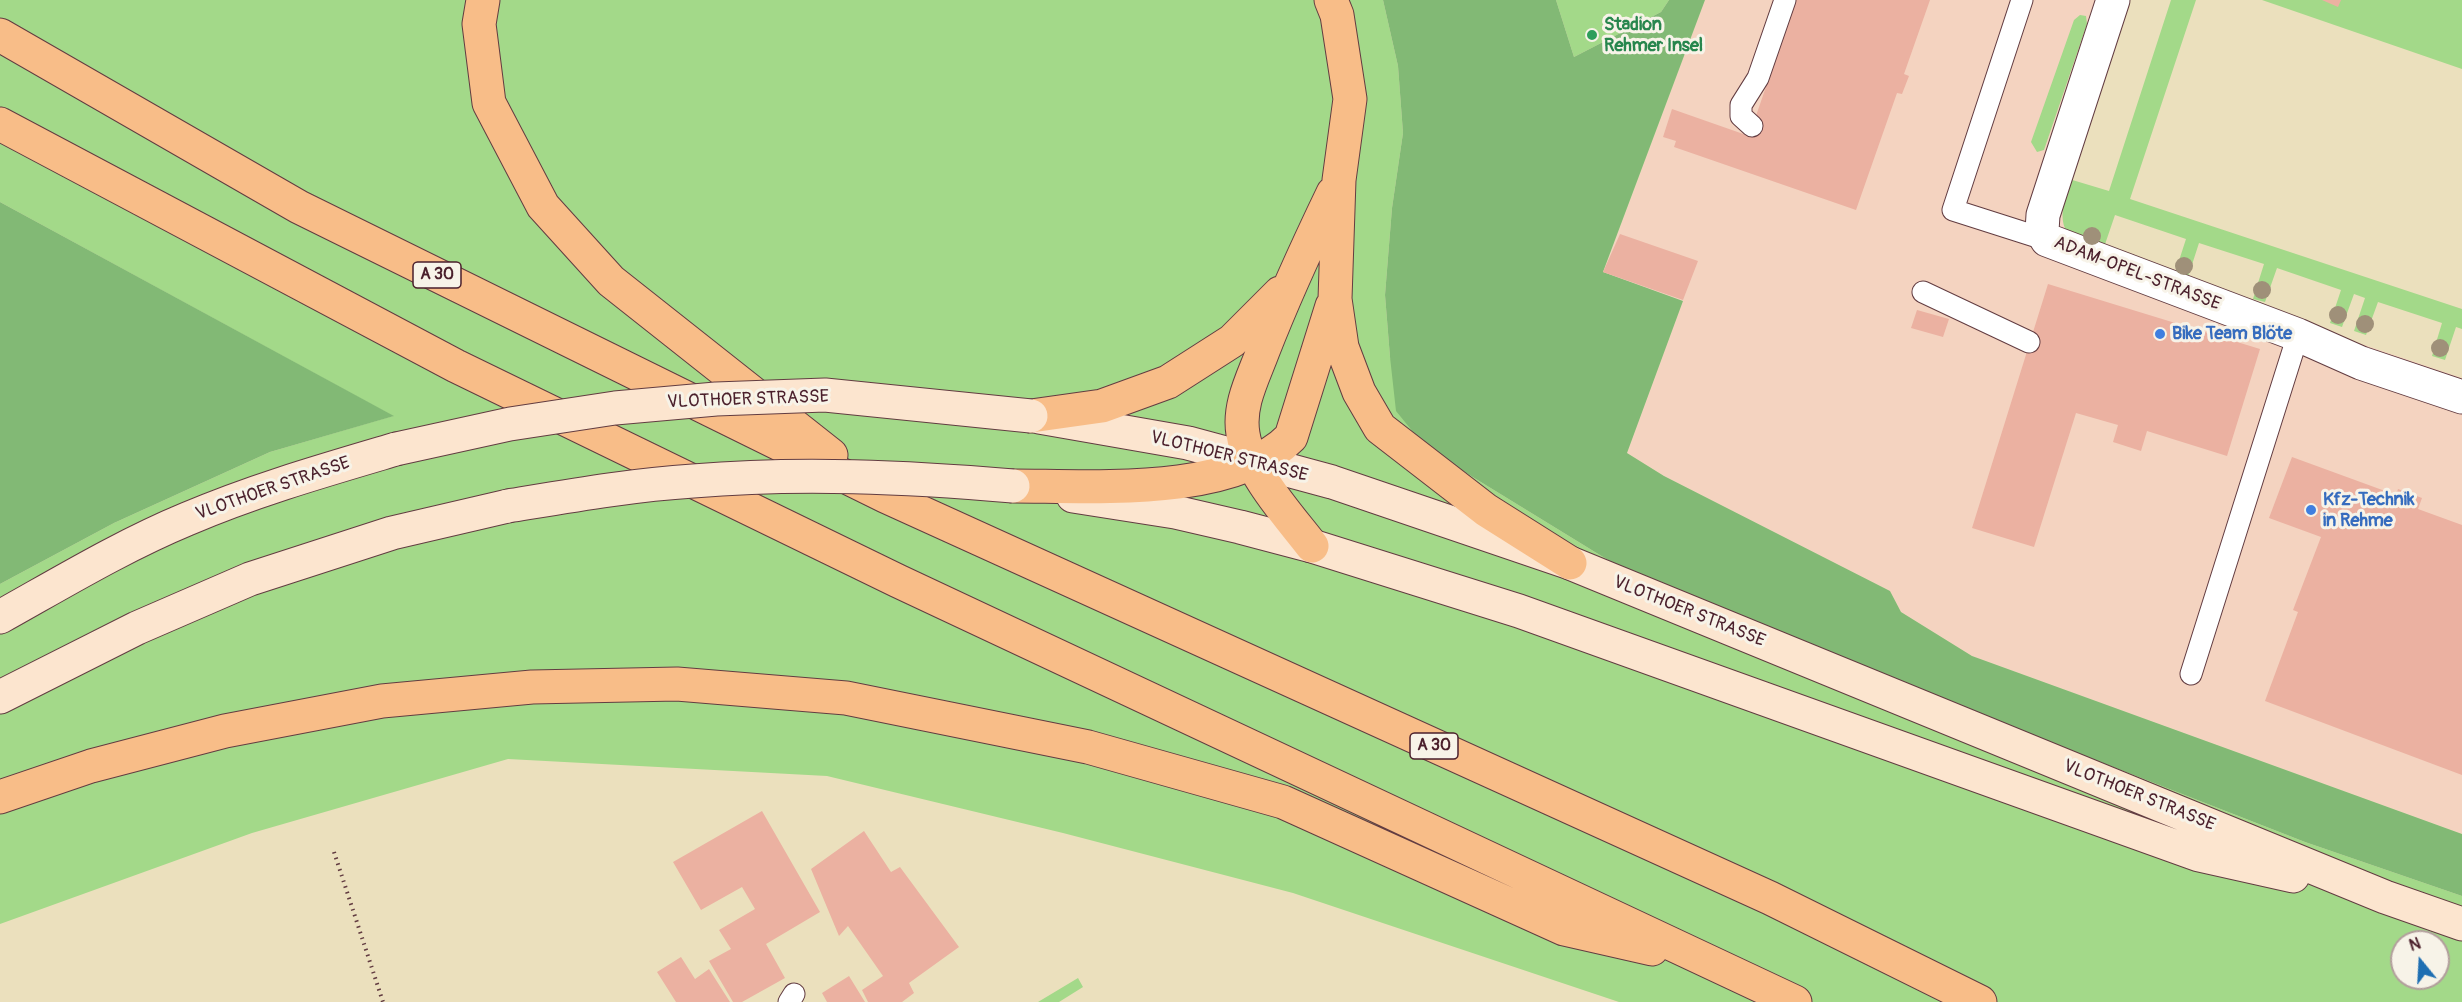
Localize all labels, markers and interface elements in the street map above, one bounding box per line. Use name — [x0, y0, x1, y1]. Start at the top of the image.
place label: Stadion Rehmer Insel — [1604, 14, 1703, 57]
marker: Stadion Rehmer Insel — [1585, 28, 1599, 42]
street label: ADAM-OPEL-STRASSE — [2051, 232, 2223, 316]
road number: A 30 — [413, 262, 461, 288]
place label: Bike Team Blöte — [2172, 323, 2292, 345]
marker: Bike Team Blöte — [2153, 327, 2167, 341]
street label: VLOTHOER STRASSE — [667, 386, 829, 414]
street label: VLOTHOER STRASSE — [1148, 427, 1310, 487]
street label: VLOTHOER STRASSE — [193, 452, 353, 526]
place label: Kfz-Technik in Rehme — [2323, 489, 2414, 532]
marker: Kfz-Technik in Rehme — [2304, 503, 2318, 517]
street label: VLOTHOER STRASSE — [1610, 572, 1768, 652]
road number: A 30 — [1410, 733, 1458, 759]
street label: VLOTHOER STRASSE — [2060, 756, 2218, 836]
north arrow — [2390, 930, 2450, 990]
text: N — [2407, 934, 2423, 956]

